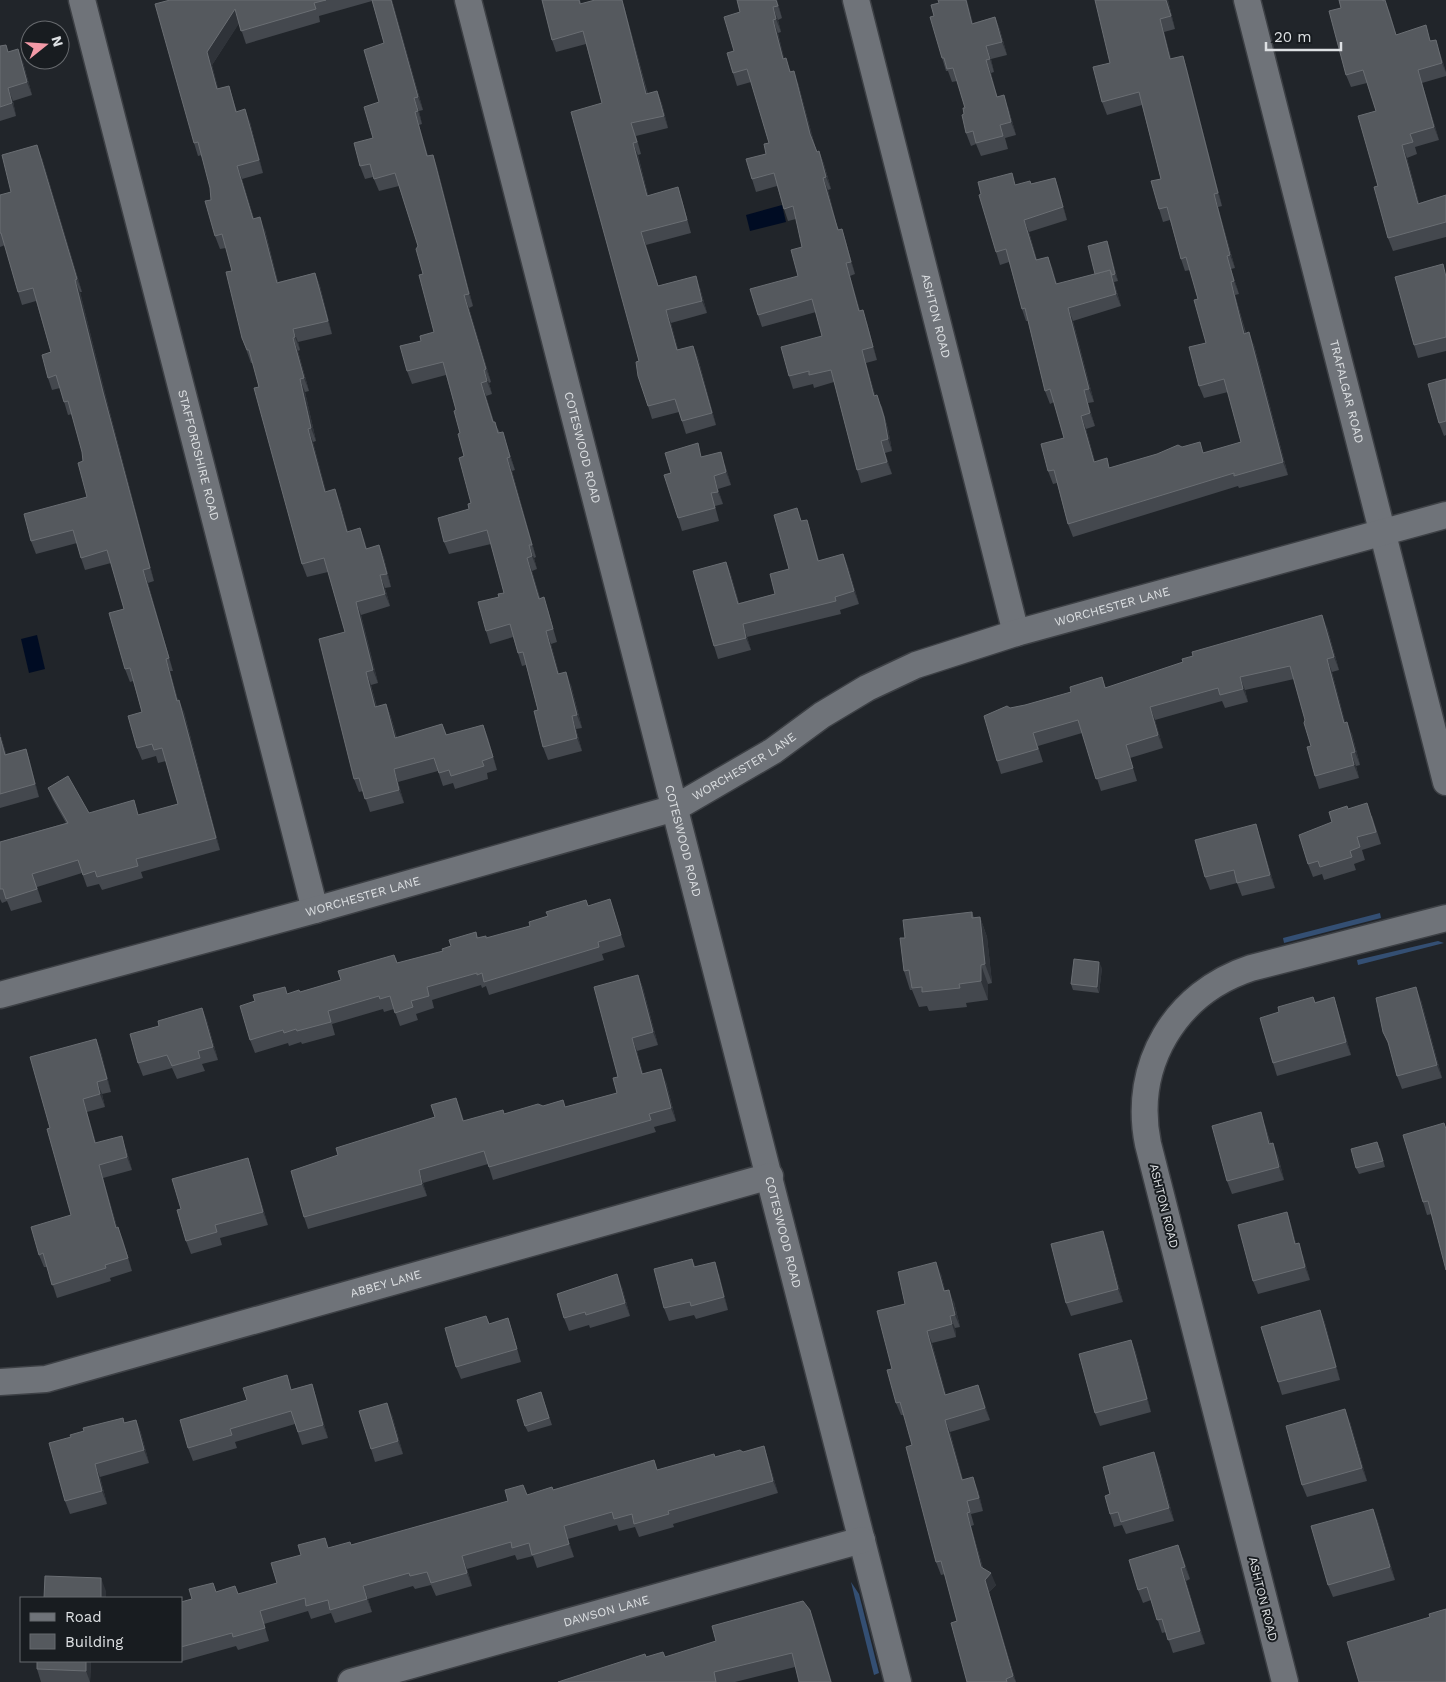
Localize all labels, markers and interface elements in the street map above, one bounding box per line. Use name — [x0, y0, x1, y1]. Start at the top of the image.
north arrow — [20, 20, 70, 70]
scale bar — [1266, 20, 1341, 52]
text: 20 m — [1274, 28, 1312, 46]
text: N — [48, 34, 67, 48]
street label: ASHTON ROAD — [919, 272, 953, 360]
street label: TRAFALGAR ROAD — [1327, 338, 1367, 445]
street label: STAFFORDSHIRE ROAD — [175, 388, 222, 522]
street label: COTESWOOD ROAD — [561, 390, 603, 505]
street label: WORCHESTER LANE — [1053, 584, 1172, 629]
street label: WORCHESTER LANE — [690, 729, 799, 803]
street label: COTESWOOD ROAD — [662, 784, 704, 898]
street label: WORCHESTER LANE — [304, 873, 422, 919]
street label: ASHTON ROAD — [1147, 1162, 1181, 1250]
street label: COTESWOOD ROAD — [762, 1175, 804, 1290]
street label: ABBEY LANE — [349, 1267, 423, 1300]
street label: ASHTON ROAD — [1246, 1555, 1280, 1643]
street label: DAWSON LANE — [562, 1592, 651, 1630]
legend — [20, 1597, 182, 1662]
text: Road — [65, 1608, 102, 1626]
text: Building — [65, 1633, 123, 1651]

